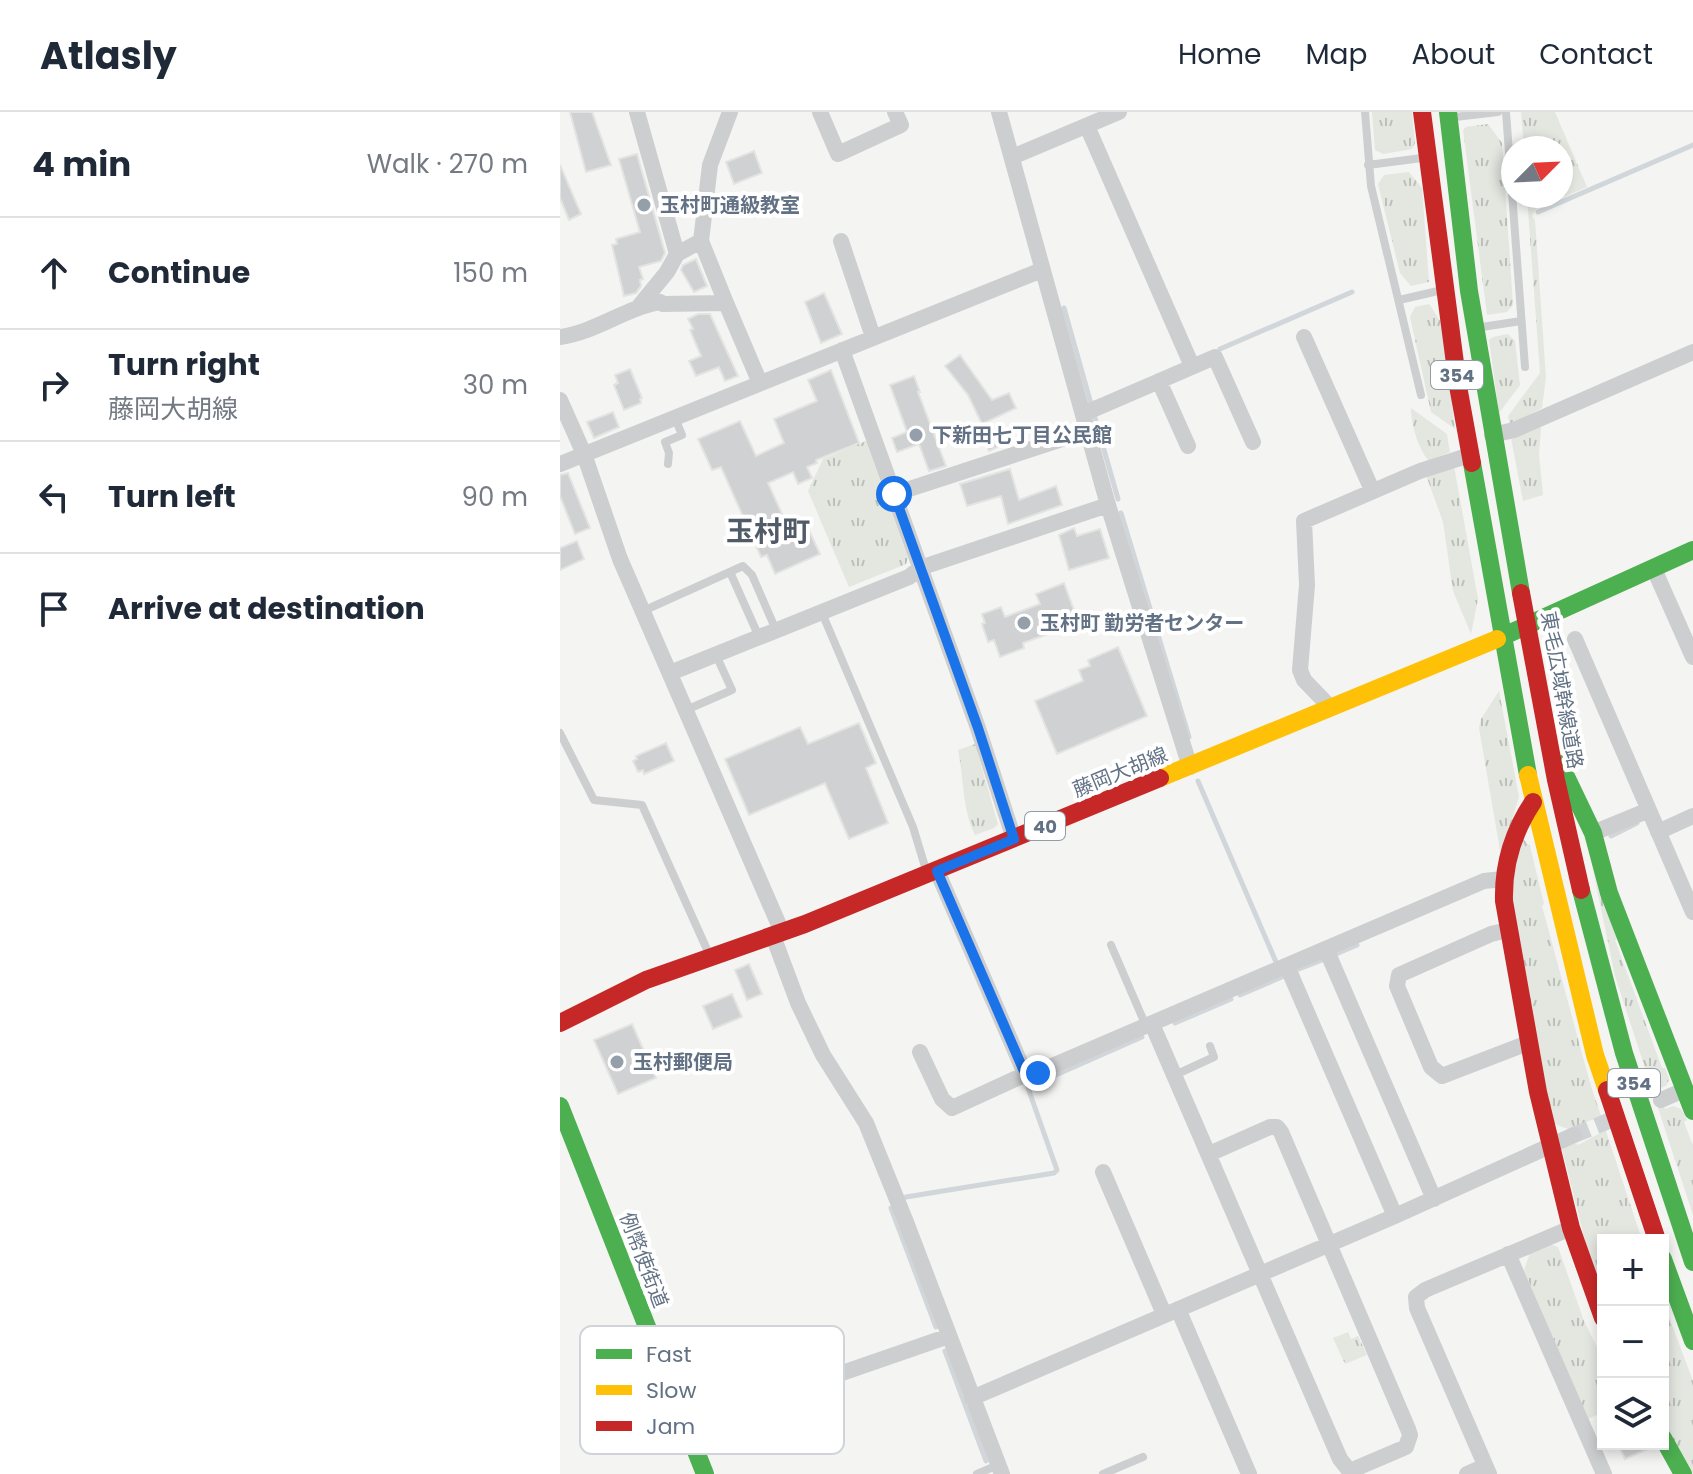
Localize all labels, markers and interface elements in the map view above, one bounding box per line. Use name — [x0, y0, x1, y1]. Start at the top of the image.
text: Atlasly — [40, 29, 177, 82]
text: Home — [1178, 35, 1261, 74]
text: Map — [1305, 35, 1367, 74]
text: About — [1411, 35, 1495, 74]
text: Contact — [1539, 35, 1653, 74]
north arrow — [1501, 136, 1573, 208]
text: 4 min — [32, 140, 131, 188]
text: Walk · 270 m — [367, 146, 528, 182]
place label: 玉村町通級教室 — [660, 191, 800, 219]
marker: 玉村町通級教室 — [635, 196, 653, 214]
icon: ahead — [32, 251, 76, 295]
text: Continue — [108, 251, 250, 294]
text: 150 m — [453, 255, 528, 291]
text: Turn right — [108, 343, 260, 386]
road number: 354 — [1431, 361, 1483, 389]
icon: right — [32, 363, 76, 407]
text: 30 m — [463, 367, 528, 403]
text: 藤岡大胡線 — [108, 391, 238, 427]
place label: 下新田七丁目公民館 — [932, 421, 1112, 449]
marker: 下新田七丁目公民館 — [907, 426, 925, 444]
icon: left — [32, 475, 76, 519]
text: Turn left — [108, 475, 236, 518]
route start — [876, 476, 912, 512]
text: 90 m — [462, 479, 528, 515]
district label: 玉村町 — [726, 512, 810, 551]
icon: arrive — [32, 587, 76, 631]
text: Arrive at destination — [108, 587, 425, 630]
place label: 玉村町 勤労者センター — [1040, 609, 1244, 637]
street label: 東毛広域幹線道路 — [1534, 609, 1590, 771]
marker: 玉村町 勤労者センター — [1015, 614, 1033, 632]
street label: 藤岡大胡線 — [1068, 740, 1172, 804]
road number: 40 — [1025, 812, 1065, 840]
place label: 玉村郵便局 — [633, 1048, 733, 1076]
marker: 玉村郵便局 — [608, 1053, 626, 1071]
route end — [1020, 1055, 1056, 1091]
road number: 354 — [1608, 1069, 1660, 1097]
street label: 例幣使街道 — [613, 1208, 675, 1312]
map controls — [1597, 1234, 1669, 1450]
button: + — [1597, 1234, 1669, 1306]
button: − — [1597, 1306, 1669, 1378]
legend — [580, 1326, 844, 1454]
text: Fast — [646, 1339, 691, 1370]
text: Slow — [646, 1375, 696, 1406]
button: layers — [1597, 1378, 1669, 1450]
text: Jam — [646, 1411, 695, 1442]

